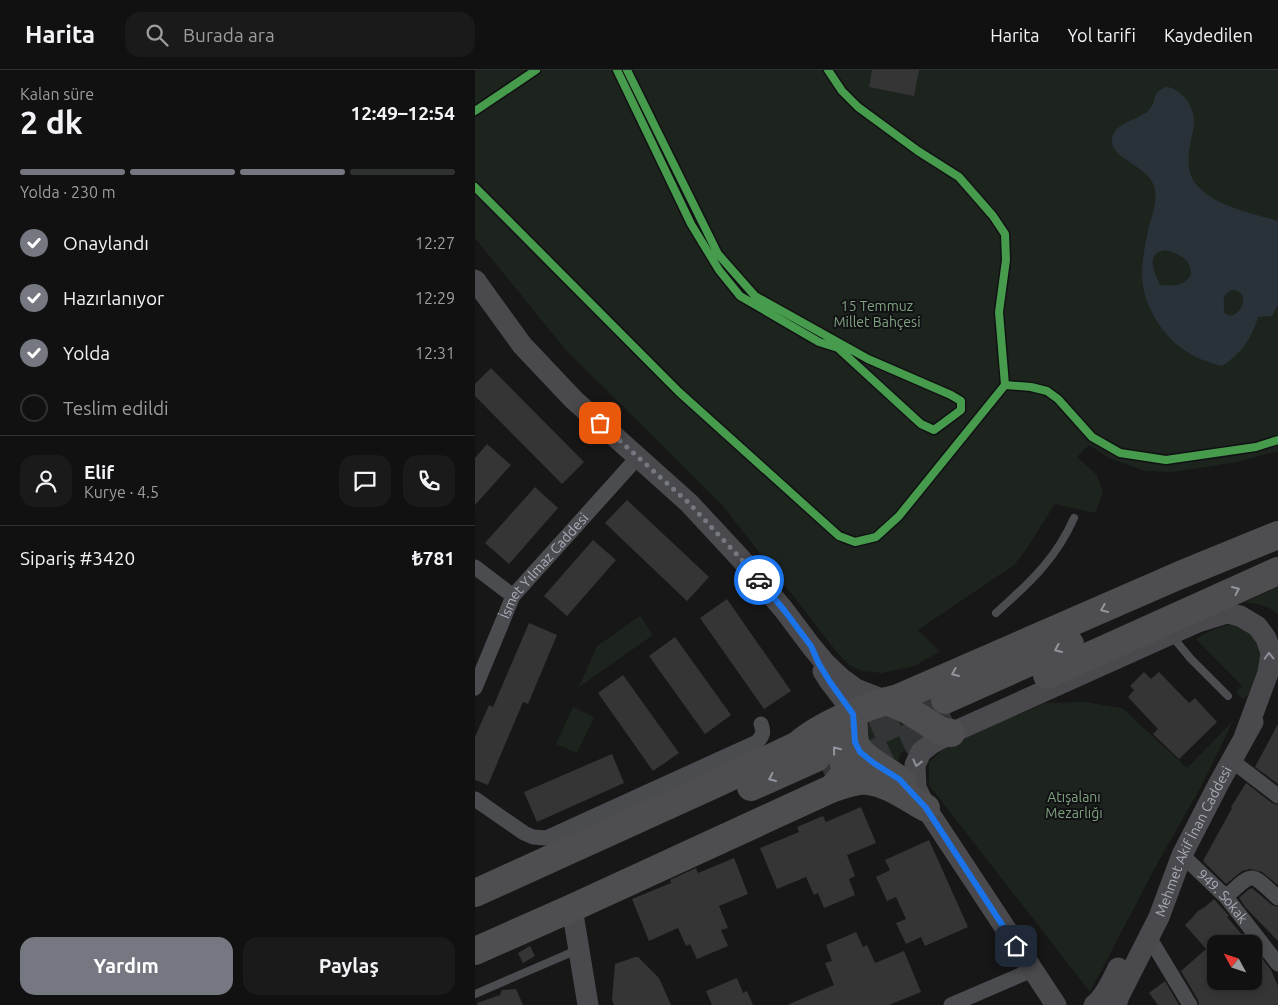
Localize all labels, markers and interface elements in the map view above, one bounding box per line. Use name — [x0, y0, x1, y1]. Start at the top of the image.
search box — [125, 12, 475, 57]
text: Harita — [25, 21, 95, 48]
icon: search — [143, 21, 171, 49]
text: Burada ara — [183, 24, 275, 46]
text: Harita — [990, 25, 1039, 45]
text: Yol tarifi — [1067, 25, 1136, 45]
text: Kaydedilen — [1164, 25, 1253, 45]
text: Kalan süre — [20, 85, 94, 103]
text: 12:49–12:54 — [350, 102, 455, 124]
text: 2 dk — [20, 104, 83, 140]
text: Yolda · 230 m — [20, 183, 116, 201]
icon: check — [20, 229, 48, 257]
text: Onaylandı — [63, 232, 149, 254]
text: 12:27 — [415, 234, 455, 252]
icon: check — [20, 284, 48, 312]
text: Hazırlanıyor — [63, 287, 164, 309]
text: 12:29 — [415, 289, 455, 307]
park label: 15 Temmuz Millet Bahçesi — [833, 298, 921, 330]
icon: check — [20, 339, 48, 367]
text: Yolda — [63, 342, 110, 364]
text: 12:31 — [415, 344, 455, 362]
text: Teslim edildi — [63, 397, 169, 419]
pin — [579, 402, 621, 444]
icon: bag — [586, 409, 614, 437]
button: person — [20, 455, 72, 507]
button: chat — [339, 455, 391, 507]
button: phone — [403, 455, 455, 507]
text: Elif — [84, 461, 114, 483]
text: Kurye · 4.5 — [84, 483, 159, 501]
street label: İsmet Yılmaz Caddesi — [497, 510, 592, 621]
text: Sipariş #3420 — [20, 547, 135, 569]
text: ₺781 — [412, 547, 455, 569]
courier — [734, 555, 784, 605]
icon: car — [745, 566, 773, 594]
one-way arrow — [1231, 585, 1240, 596]
one-way arrow — [1100, 602, 1109, 613]
one-way arrow — [1054, 643, 1063, 653]
one-way arrow — [1264, 651, 1274, 659]
one-way arrow — [951, 667, 960, 678]
one-way arrow — [832, 747, 841, 756]
one-way arrow — [912, 759, 923, 768]
street label: Mehmet Akif İnan Caddesi — [1152, 763, 1235, 919]
one-way arrow — [768, 772, 777, 782]
park label: Atışalanı Mezarlığı — [1045, 789, 1103, 821]
street label: 949. Sokak — [1194, 866, 1251, 926]
pin — [995, 925, 1037, 967]
icon: home — [1002, 932, 1030, 960]
north arrow — [1207, 935, 1263, 990]
map controls — [1207, 935, 1262, 990]
button: Yardım — [20, 937, 233, 995]
button: Paylaş — [243, 937, 455, 995]

